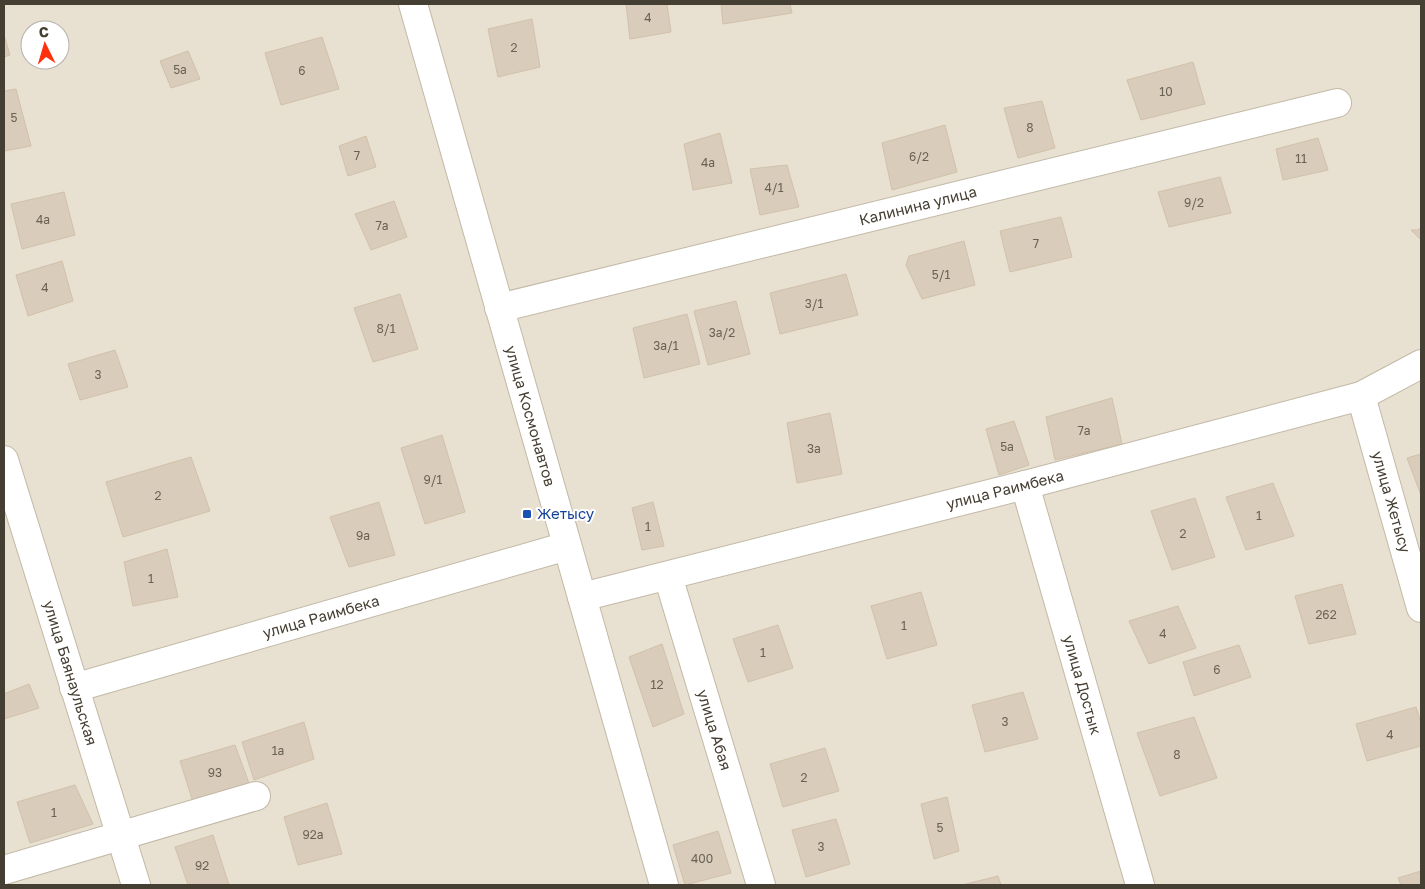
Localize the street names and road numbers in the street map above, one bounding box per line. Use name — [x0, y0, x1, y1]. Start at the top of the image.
street label: Калинина улица — [857, 182, 978, 228]
street label: улица Космонавтов — [502, 343, 560, 488]
street label: улица Жетысу — [1369, 449, 1415, 555]
street label: улица Раимбека — [944, 466, 1065, 512]
street label: улица Раимбека — [260, 591, 381, 641]
street label: улица Баянаульская — [40, 598, 102, 747]
street label: улица Достык — [1060, 633, 1106, 737]
street label: улица Абая — [694, 687, 736, 772]

